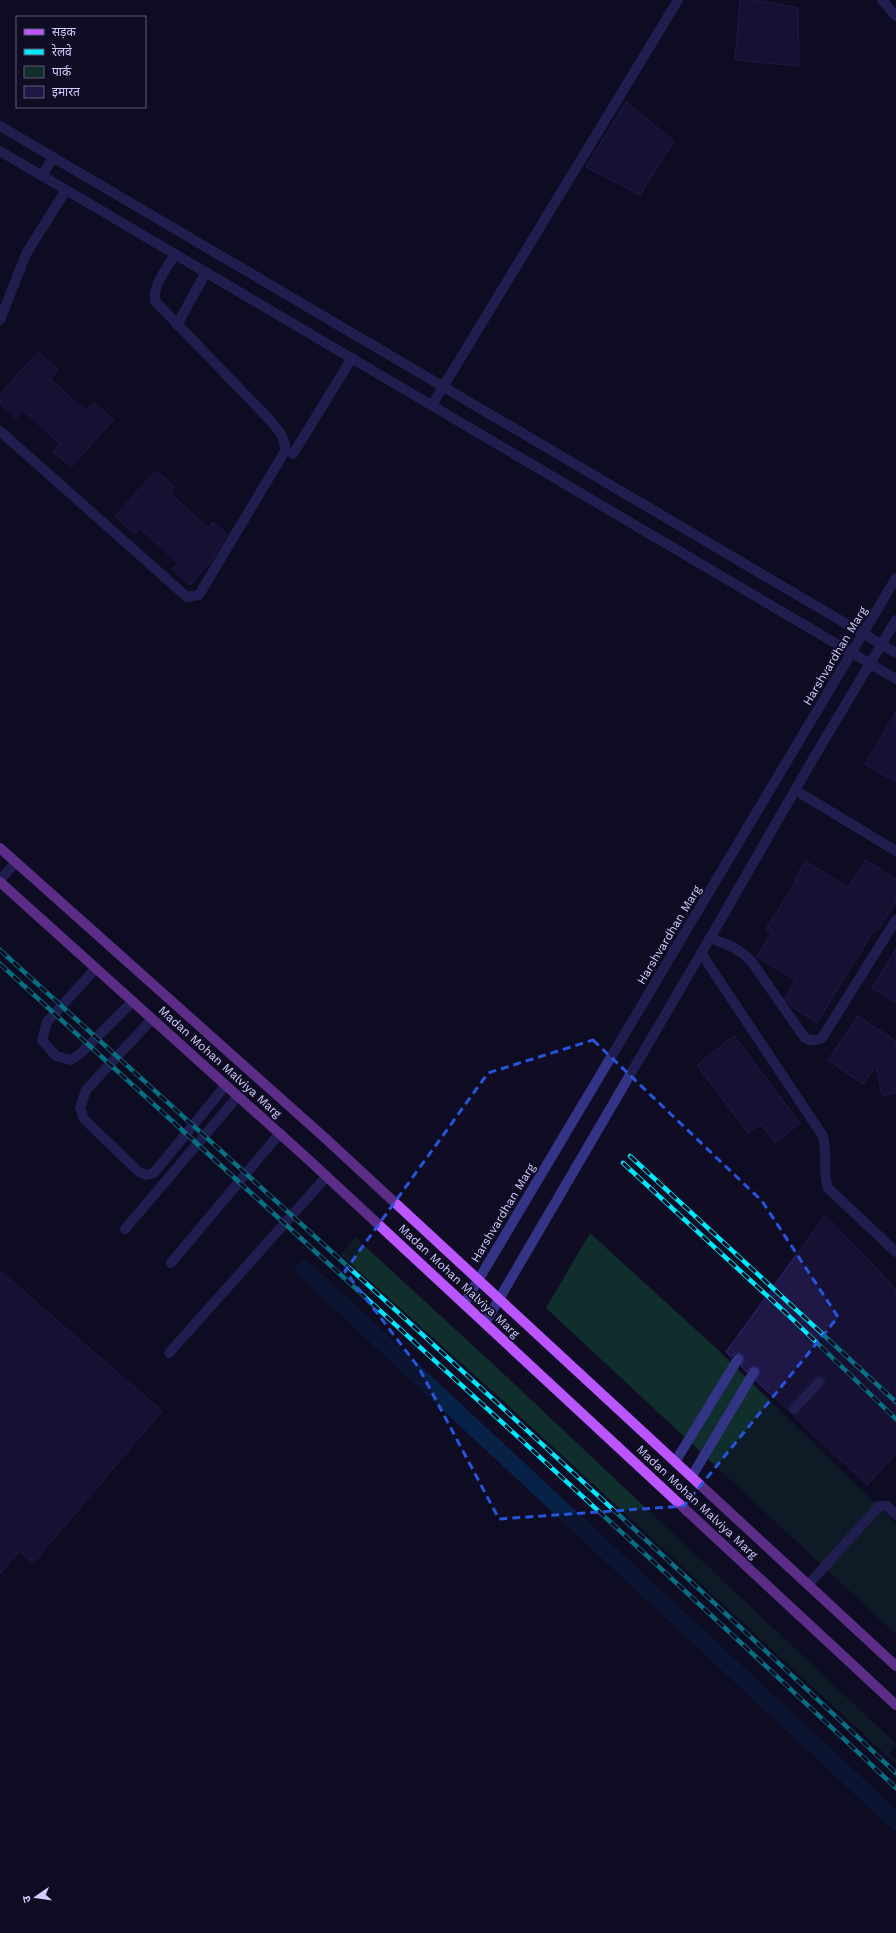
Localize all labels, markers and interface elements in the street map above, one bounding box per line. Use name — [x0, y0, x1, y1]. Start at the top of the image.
legend — [16, 16, 146, 108]
text: सड़क — [52, 25, 77, 39]
text: रेलवे — [52, 44, 72, 59]
text: पार्क — [52, 65, 72, 79]
text: इमारत — [52, 85, 81, 99]
street label: Harshvardhan Marg — [800, 604, 870, 708]
street label: Harshvardhan Marg — [634, 883, 704, 987]
street label: Madan Mohan Malviya Marg — [156, 1003, 285, 1121]
street label: Harshvardhan Marg — [468, 1161, 538, 1265]
street label: Madan Mohan Malviya Marg — [396, 1221, 523, 1341]
street label: Madan Mohan Malviya Marg — [634, 1442, 761, 1562]
north arrow — [16, 1877, 56, 1917]
text: उ — [20, 1894, 34, 1904]

